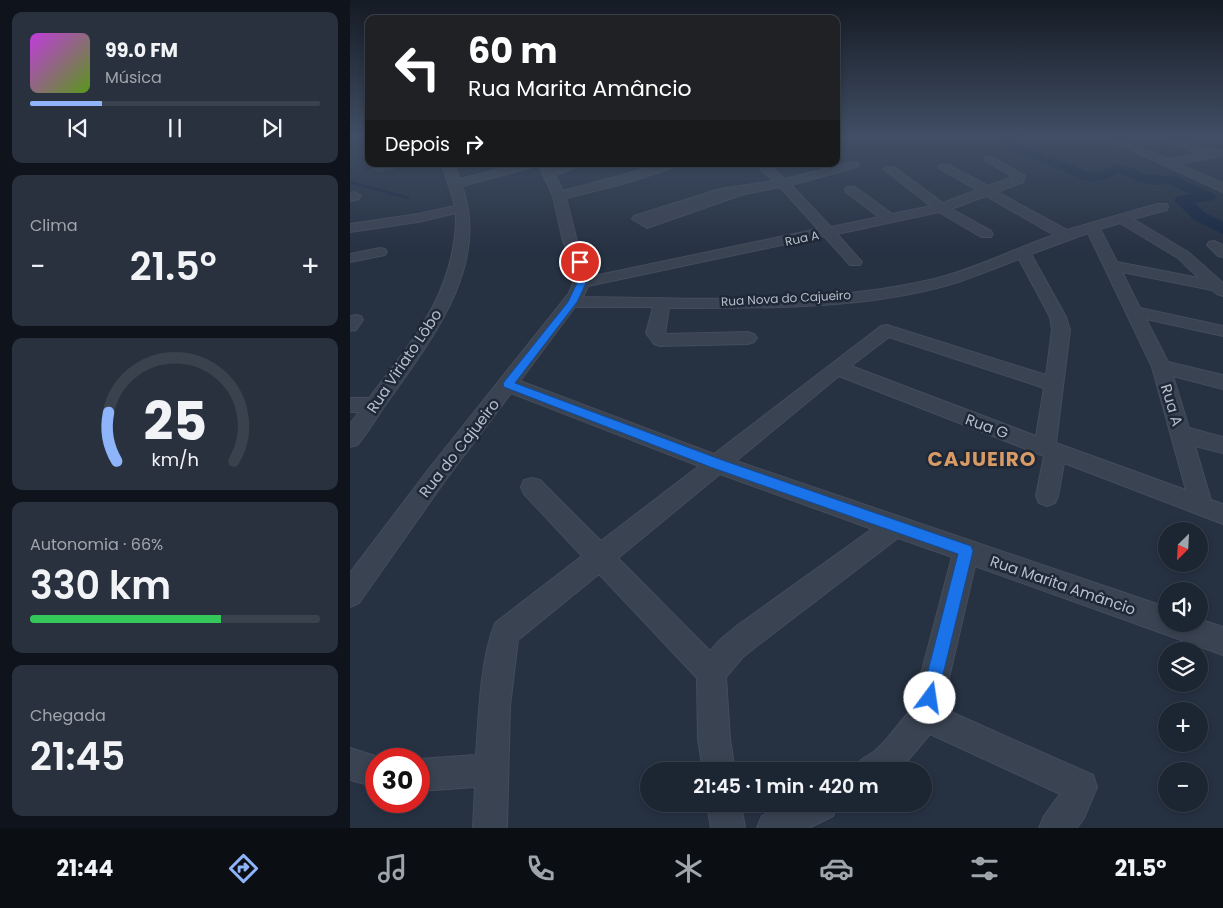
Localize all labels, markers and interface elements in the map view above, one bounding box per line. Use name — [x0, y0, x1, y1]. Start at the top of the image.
text: 60 m — [468, 26, 558, 75]
icon: left — [385, 35, 450, 100]
text: 99.0 FM — [105, 37, 178, 64]
text: Música — [105, 66, 162, 89]
text: Rua Marita Amâncio — [468, 73, 692, 104]
icon: previous — [64, 114, 92, 142]
icon: pause — [161, 114, 189, 142]
icon: next — [258, 114, 286, 142]
icon: right — [460, 130, 488, 158]
text: Depois — [385, 131, 450, 158]
text: Clima — [30, 214, 78, 237]
street label: Rua A — [783, 226, 821, 250]
text: 21.5° — [130, 240, 217, 293]
pin — [559, 241, 601, 283]
text: − — [30, 247, 45, 286]
text: + — [301, 247, 320, 286]
icon: arrive — [566, 248, 594, 276]
street label: Rua Nova do Cajueiro — [721, 286, 852, 310]
street label: Rua Viriato Lôbo — [361, 305, 447, 417]
street label: Rua A — [1156, 381, 1188, 429]
text: 25 — [143, 385, 207, 458]
street label: Rua do Cajueiro — [414, 394, 504, 502]
street label: Rua G — [962, 409, 1012, 444]
district label: CAJUEIRO — [927, 445, 1037, 473]
text: km/h — [151, 447, 199, 472]
north arrow — [1158, 522, 1208, 572]
map controls — [1158, 522, 1208, 812]
text: Autonomia · 66% — [30, 533, 163, 556]
street label: Rua Marita Amâncio — [987, 550, 1139, 620]
text: 330 km — [30, 559, 171, 612]
button: sound — [1158, 582, 1208, 632]
button: layers — [1158, 642, 1208, 692]
position arrow — [903, 671, 955, 723]
button: + — [1158, 702, 1208, 752]
text: Chegada — [30, 704, 106, 727]
text: 21:45 — [30, 730, 125, 783]
speed limit sign: 30 — [365, 748, 430, 813]
button: − — [1158, 762, 1208, 812]
text: 21:45 · 1 min · 420 m — [693, 773, 879, 800]
icon: directions — [226, 851, 261, 886]
icon: music — [375, 851, 410, 886]
icon: phone — [523, 851, 558, 886]
icon: climate — [671, 851, 706, 886]
icon: car — [819, 851, 854, 886]
icon: filters — [967, 851, 1002, 886]
text: 21:44 — [57, 853, 113, 884]
text: 21.5° — [1115, 853, 1166, 884]

